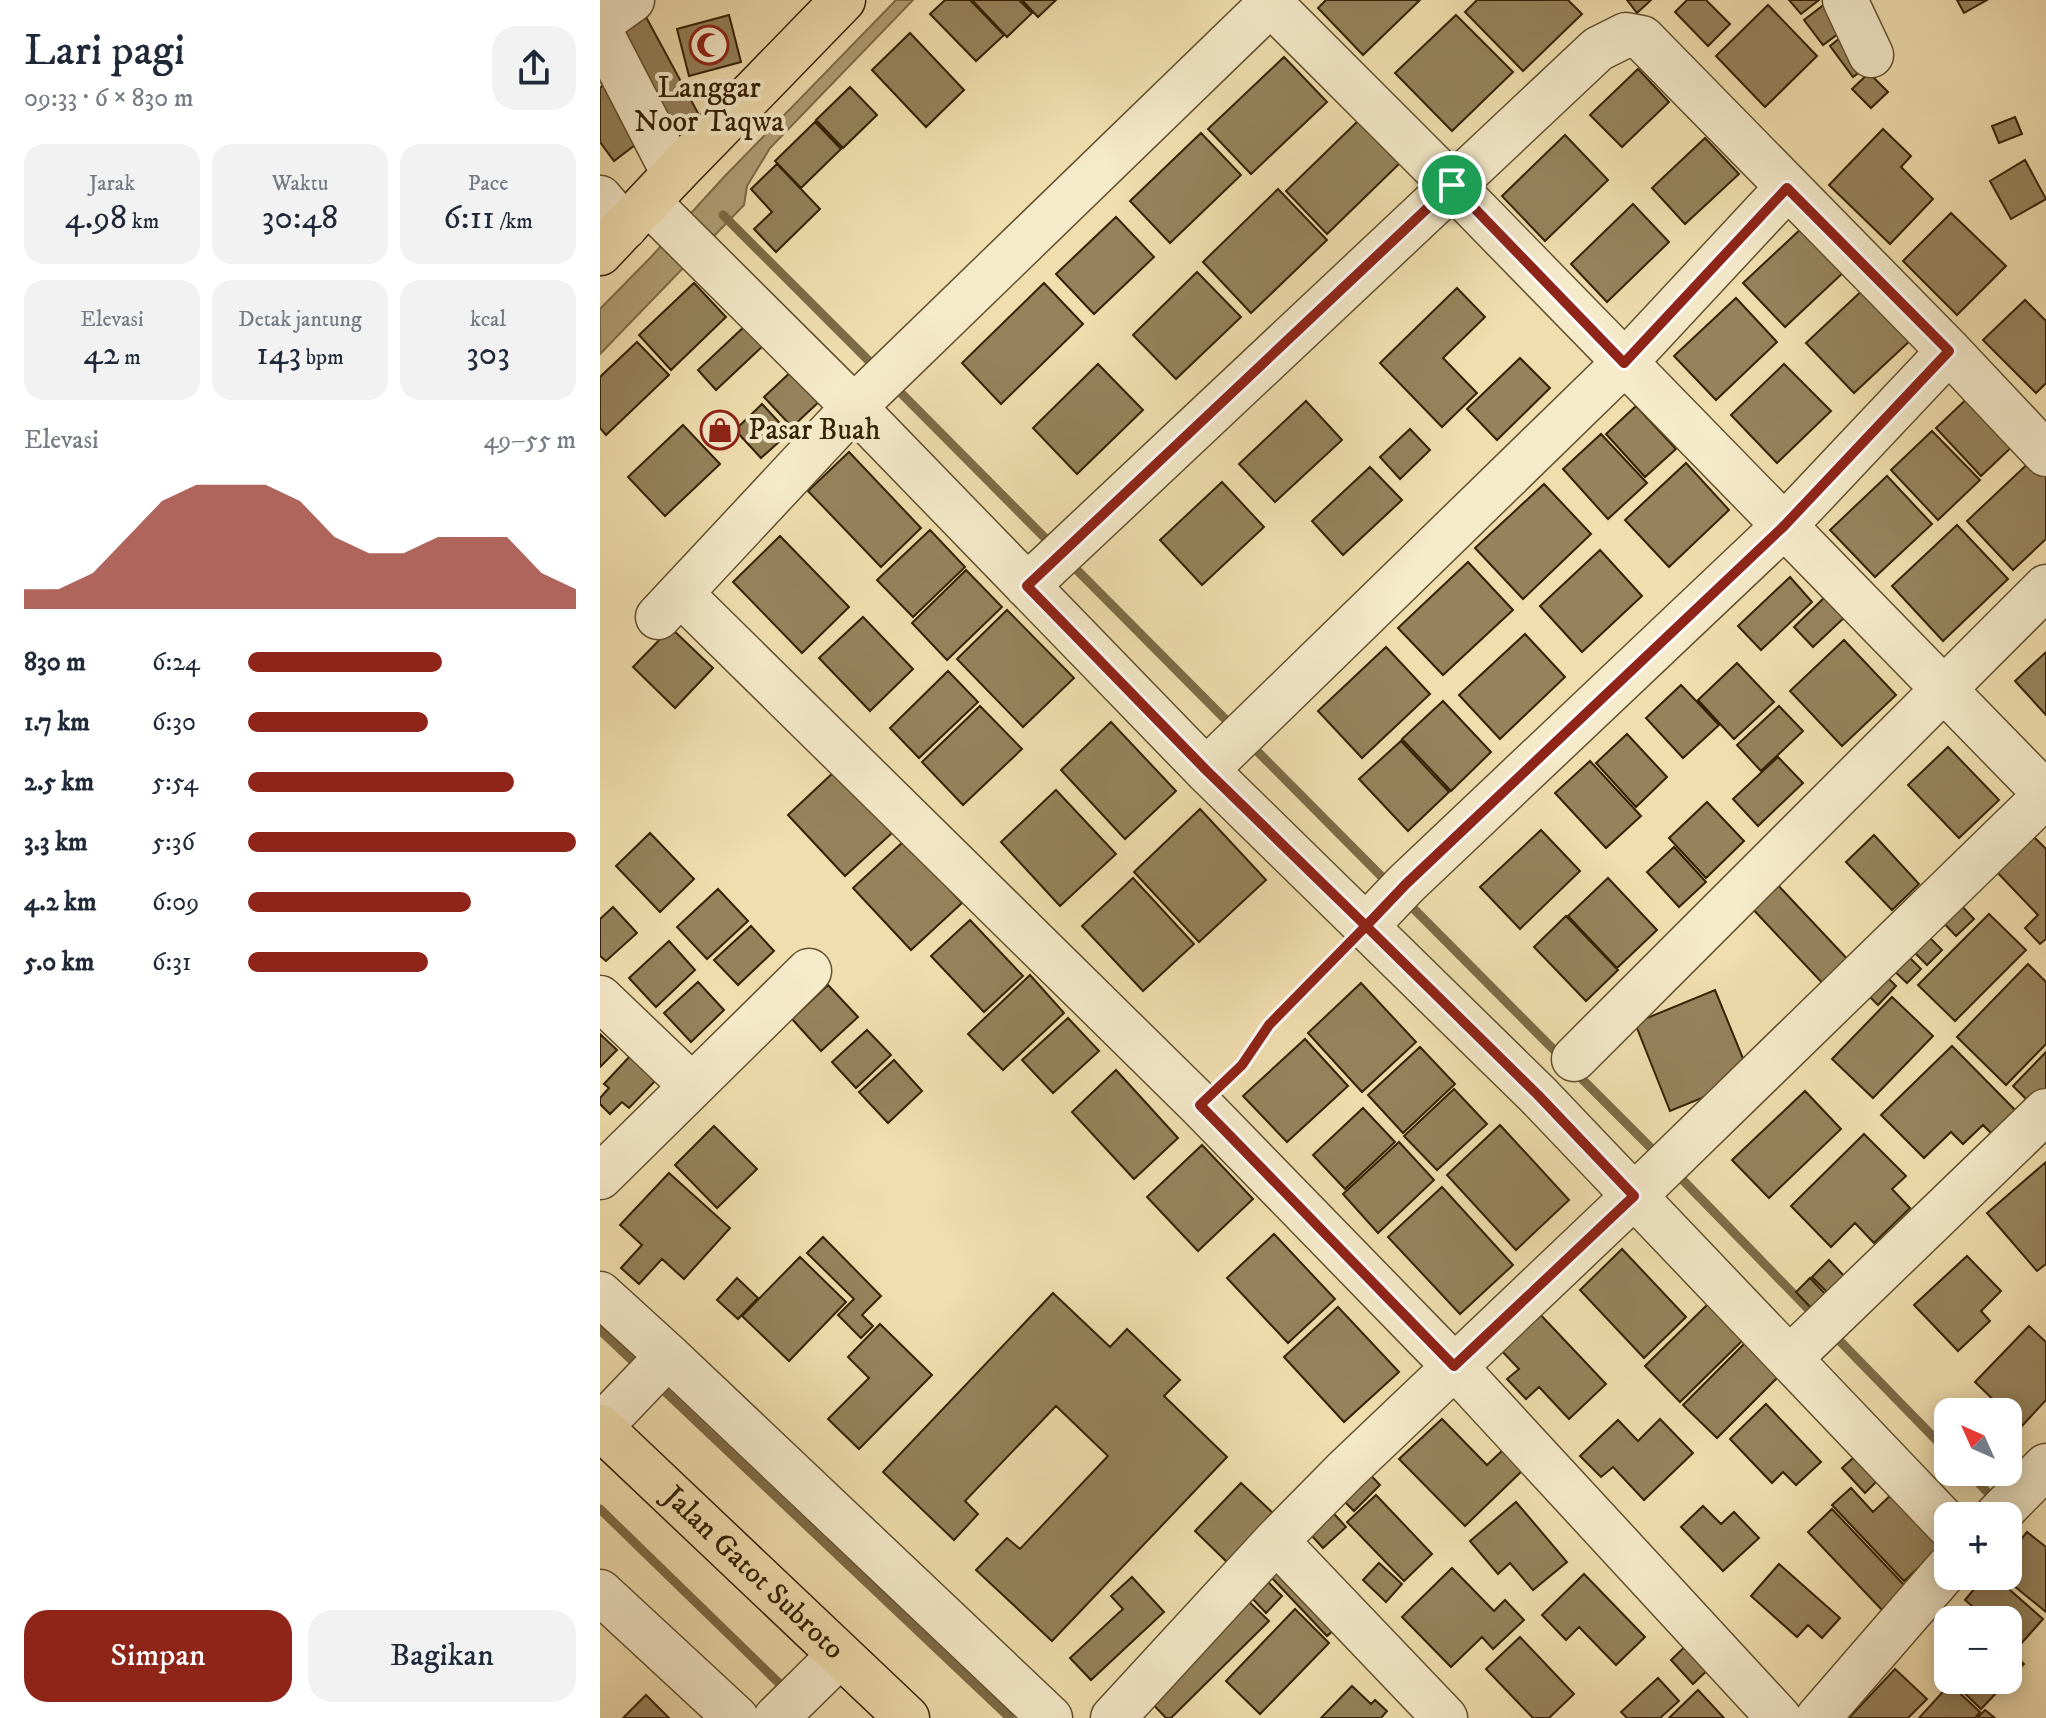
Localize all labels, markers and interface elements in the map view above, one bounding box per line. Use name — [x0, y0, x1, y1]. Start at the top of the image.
text: Lari pagi — [24, 24, 185, 79]
mosque icon: Langgar Noor Taqwa — [688, 24, 730, 66]
button: share — [492, 26, 576, 110]
place label: Langgar Noor Taqwa — [634, 70, 784, 141]
text: 09:33 · 6 × 830 m — [24, 82, 193, 115]
pin — [1418, 151, 1486, 219]
icon: arrive — [1430, 163, 1474, 207]
text: Jarak — [89, 170, 135, 197]
text: Waktu — [272, 170, 328, 197]
text: Pace — [468, 170, 508, 197]
text: 4.98 — [65, 197, 127, 239]
text: 30:48 — [262, 197, 338, 239]
text: 6:11 — [443, 197, 495, 239]
text: km — [127, 208, 159, 235]
text: /km — [495, 208, 533, 235]
text: Elevasi — [80, 306, 144, 333]
text: Detak jantung — [238, 306, 362, 333]
text: kcal — [470, 306, 506, 333]
text: 42 — [83, 333, 120, 375]
text: 143 — [256, 333, 301, 375]
text: 303 — [466, 333, 510, 375]
text: m — [120, 344, 141, 371]
text: bpm — [301, 344, 344, 371]
shop icon: Pasar Buah — [699, 409, 741, 451]
place label: Pasar Buah — [748, 412, 881, 449]
text: Elevasi — [24, 424, 99, 457]
text: 49–55 m — [483, 424, 576, 457]
text: 830 m — [24, 646, 86, 679]
text: 6:24 — [152, 646, 200, 679]
text: 1.7 km — [24, 706, 90, 739]
text: 6:30 — [152, 706, 196, 739]
text: 2.5 km — [24, 766, 94, 799]
text: 5:54 — [152, 766, 198, 799]
text: 3.3 km — [24, 826, 88, 859]
text: 5:36 — [152, 826, 195, 859]
text: 4.2 km — [24, 886, 97, 919]
text: 6:09 — [152, 886, 199, 919]
text: 5.0 km — [24, 946, 94, 979]
text: 6:31 — [152, 946, 192, 979]
north arrow — [1934, 1398, 2022, 1486]
map controls — [1934, 1398, 2022, 1694]
street label: Jalan Gatot Subroto — [653, 1476, 852, 1667]
button: + — [1934, 1502, 2022, 1590]
button: − — [1934, 1606, 2022, 1694]
button: Simpan — [24, 1610, 292, 1702]
button: Bagikan — [308, 1610, 576, 1702]

